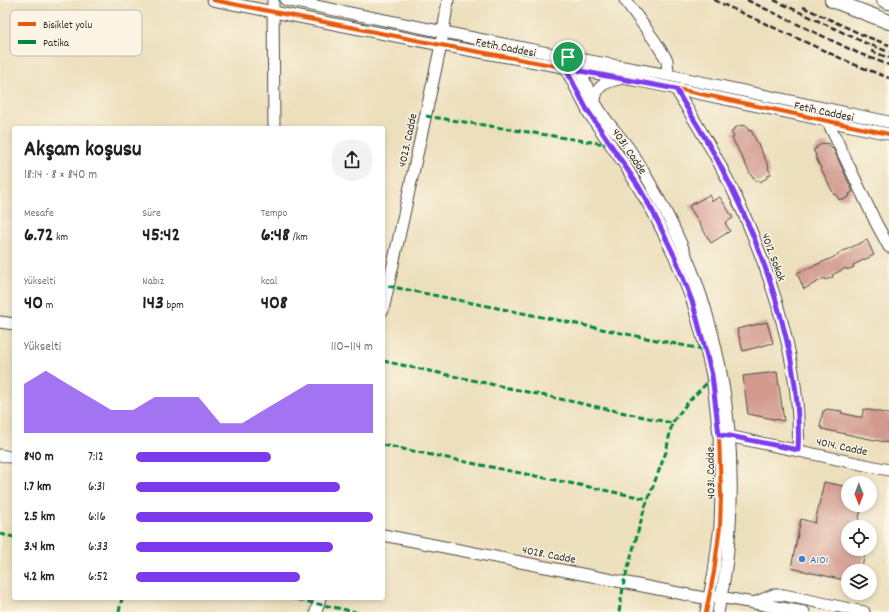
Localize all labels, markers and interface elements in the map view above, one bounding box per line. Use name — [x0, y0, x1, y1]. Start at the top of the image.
legend — [10, 10, 142, 56]
text: Bisiklet yolu — [43, 18, 92, 34]
street label: Fetih Caddesi — [474, 34, 537, 63]
text: Patika — [43, 36, 70, 52]
pin — [551, 40, 585, 74]
icon: arrive — [557, 46, 579, 68]
street label: Fetih Caddesi — [792, 98, 855, 127]
street label: 4023. Cadde — [394, 112, 422, 169]
street label: 4031. Cadde — [607, 125, 650, 178]
text: Akşam koşusu — [24, 135, 142, 166]
button: share — [331, 139, 373, 181]
text: 18:14 · 8 × 840 m — [24, 166, 97, 185]
text: Mesafe — [24, 206, 54, 222]
text: Süre — [142, 206, 161, 222]
text: Tempo — [261, 206, 287, 222]
text: 6.72 — [24, 222, 54, 250]
text: 45:42 — [142, 222, 180, 250]
text: 6:48 — [261, 222, 290, 250]
text: km — [54, 230, 68, 246]
text: /km — [290, 230, 308, 246]
street label: 4012. Sokak — [756, 231, 789, 284]
text: Yükselti — [24, 274, 55, 290]
text: Nabız — [142, 274, 164, 290]
text: kcal — [261, 274, 277, 290]
text: 40 — [24, 290, 43, 318]
text: 143 — [142, 290, 164, 318]
text: 408 — [261, 290, 288, 318]
text: m — [43, 298, 53, 314]
text: bpm — [164, 298, 184, 314]
text: Yükselti — [24, 338, 61, 357]
text: 110–114 m — [331, 338, 373, 357]
street label: 4014. Cadde — [815, 434, 869, 461]
street label: 4031. Cadde — [703, 447, 720, 499]
text: 840 m — [24, 448, 54, 467]
text: 7:12 — [88, 448, 104, 467]
north arrow — [841, 476, 877, 512]
map controls — [841, 476, 877, 600]
text: 1.7 km — [24, 478, 51, 497]
text: 6:31 — [88, 478, 105, 497]
text: 2.5 km — [24, 508, 55, 527]
text: 6:16 — [88, 508, 106, 527]
button: locate — [841, 520, 877, 556]
text: 3.4 km — [24, 538, 55, 557]
text: 6:33 — [88, 538, 108, 557]
street label: 4028. Cadde — [520, 542, 577, 569]
place label: A101 — [810, 552, 828, 569]
marker: A101 — [797, 554, 807, 564]
button: layers — [841, 564, 877, 600]
text: 4.2 km — [24, 568, 54, 587]
text: 6:52 — [88, 568, 108, 587]

